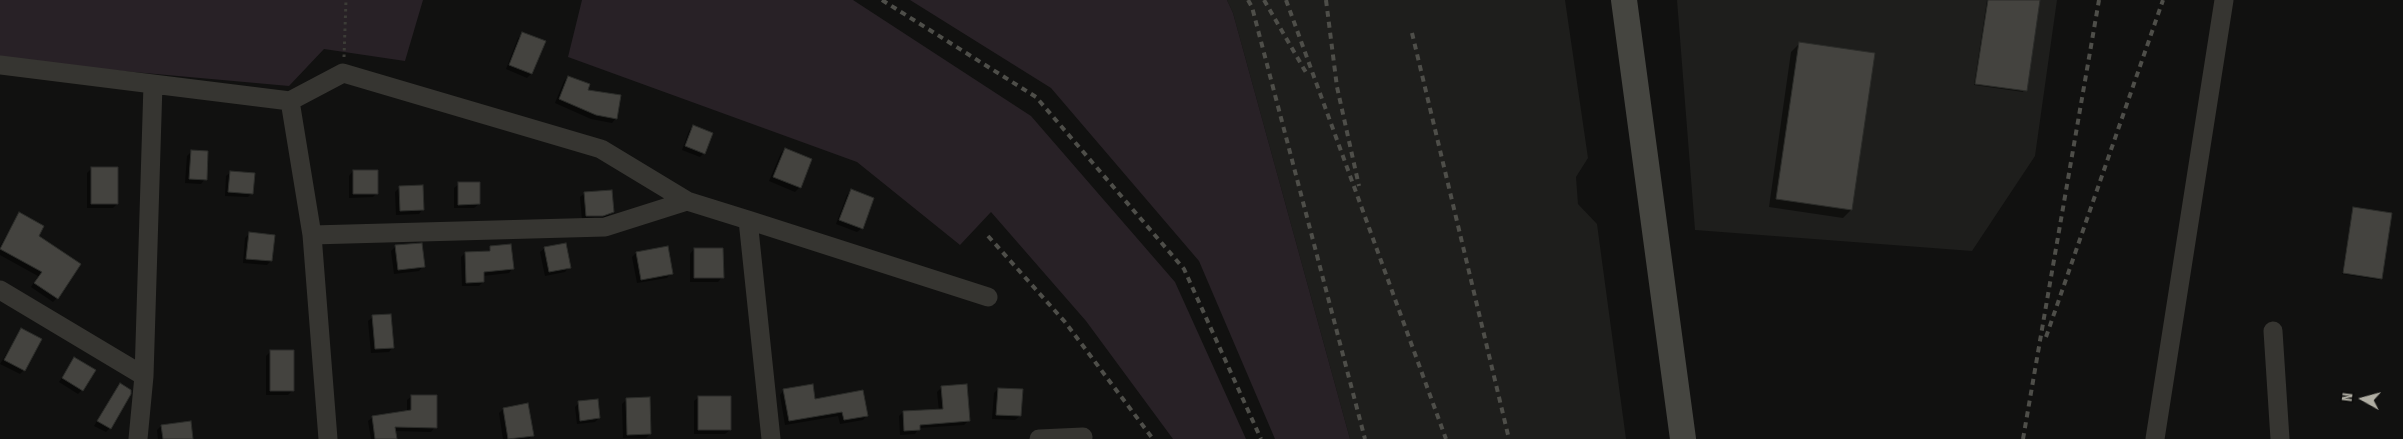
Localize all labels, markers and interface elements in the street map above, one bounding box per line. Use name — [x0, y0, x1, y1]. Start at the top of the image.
north arrow — [2338, 374, 2388, 424]
text: N — [2339, 392, 2357, 402]

